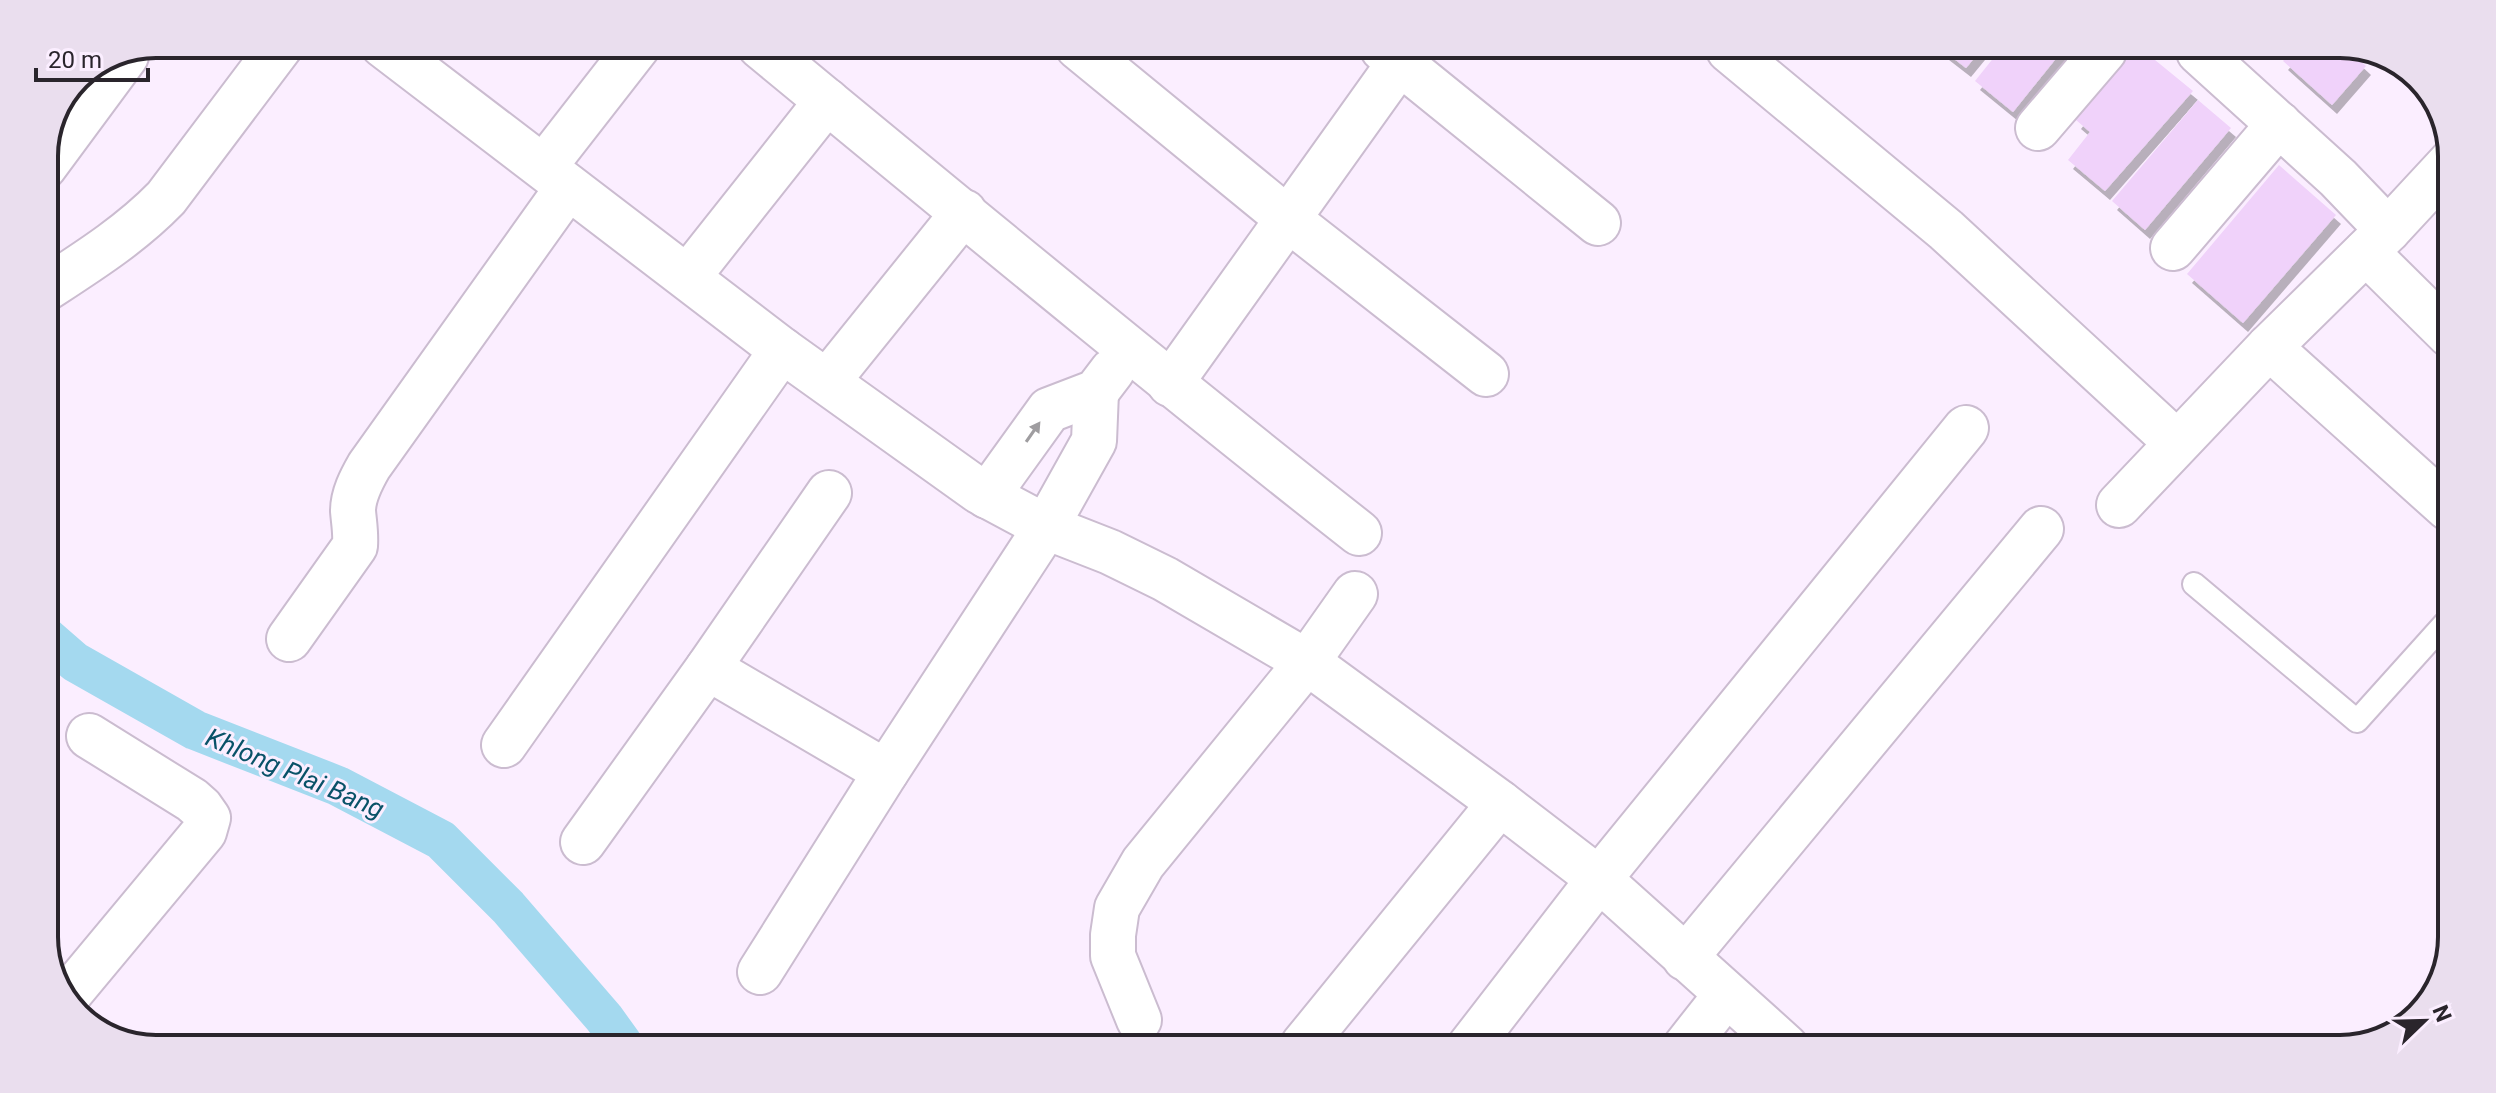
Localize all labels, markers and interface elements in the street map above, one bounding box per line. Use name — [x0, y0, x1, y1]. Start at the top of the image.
scale bar — [36, 32, 148, 82]
text: 20 m — [48, 46, 102, 74]
one-way arrow — [1025, 422, 1040, 443]
water label: Khlong Plai Bang — [201, 722, 389, 824]
north arrow — [2384, 981, 2464, 1061]
text: N — [2427, 1001, 2456, 1025]

